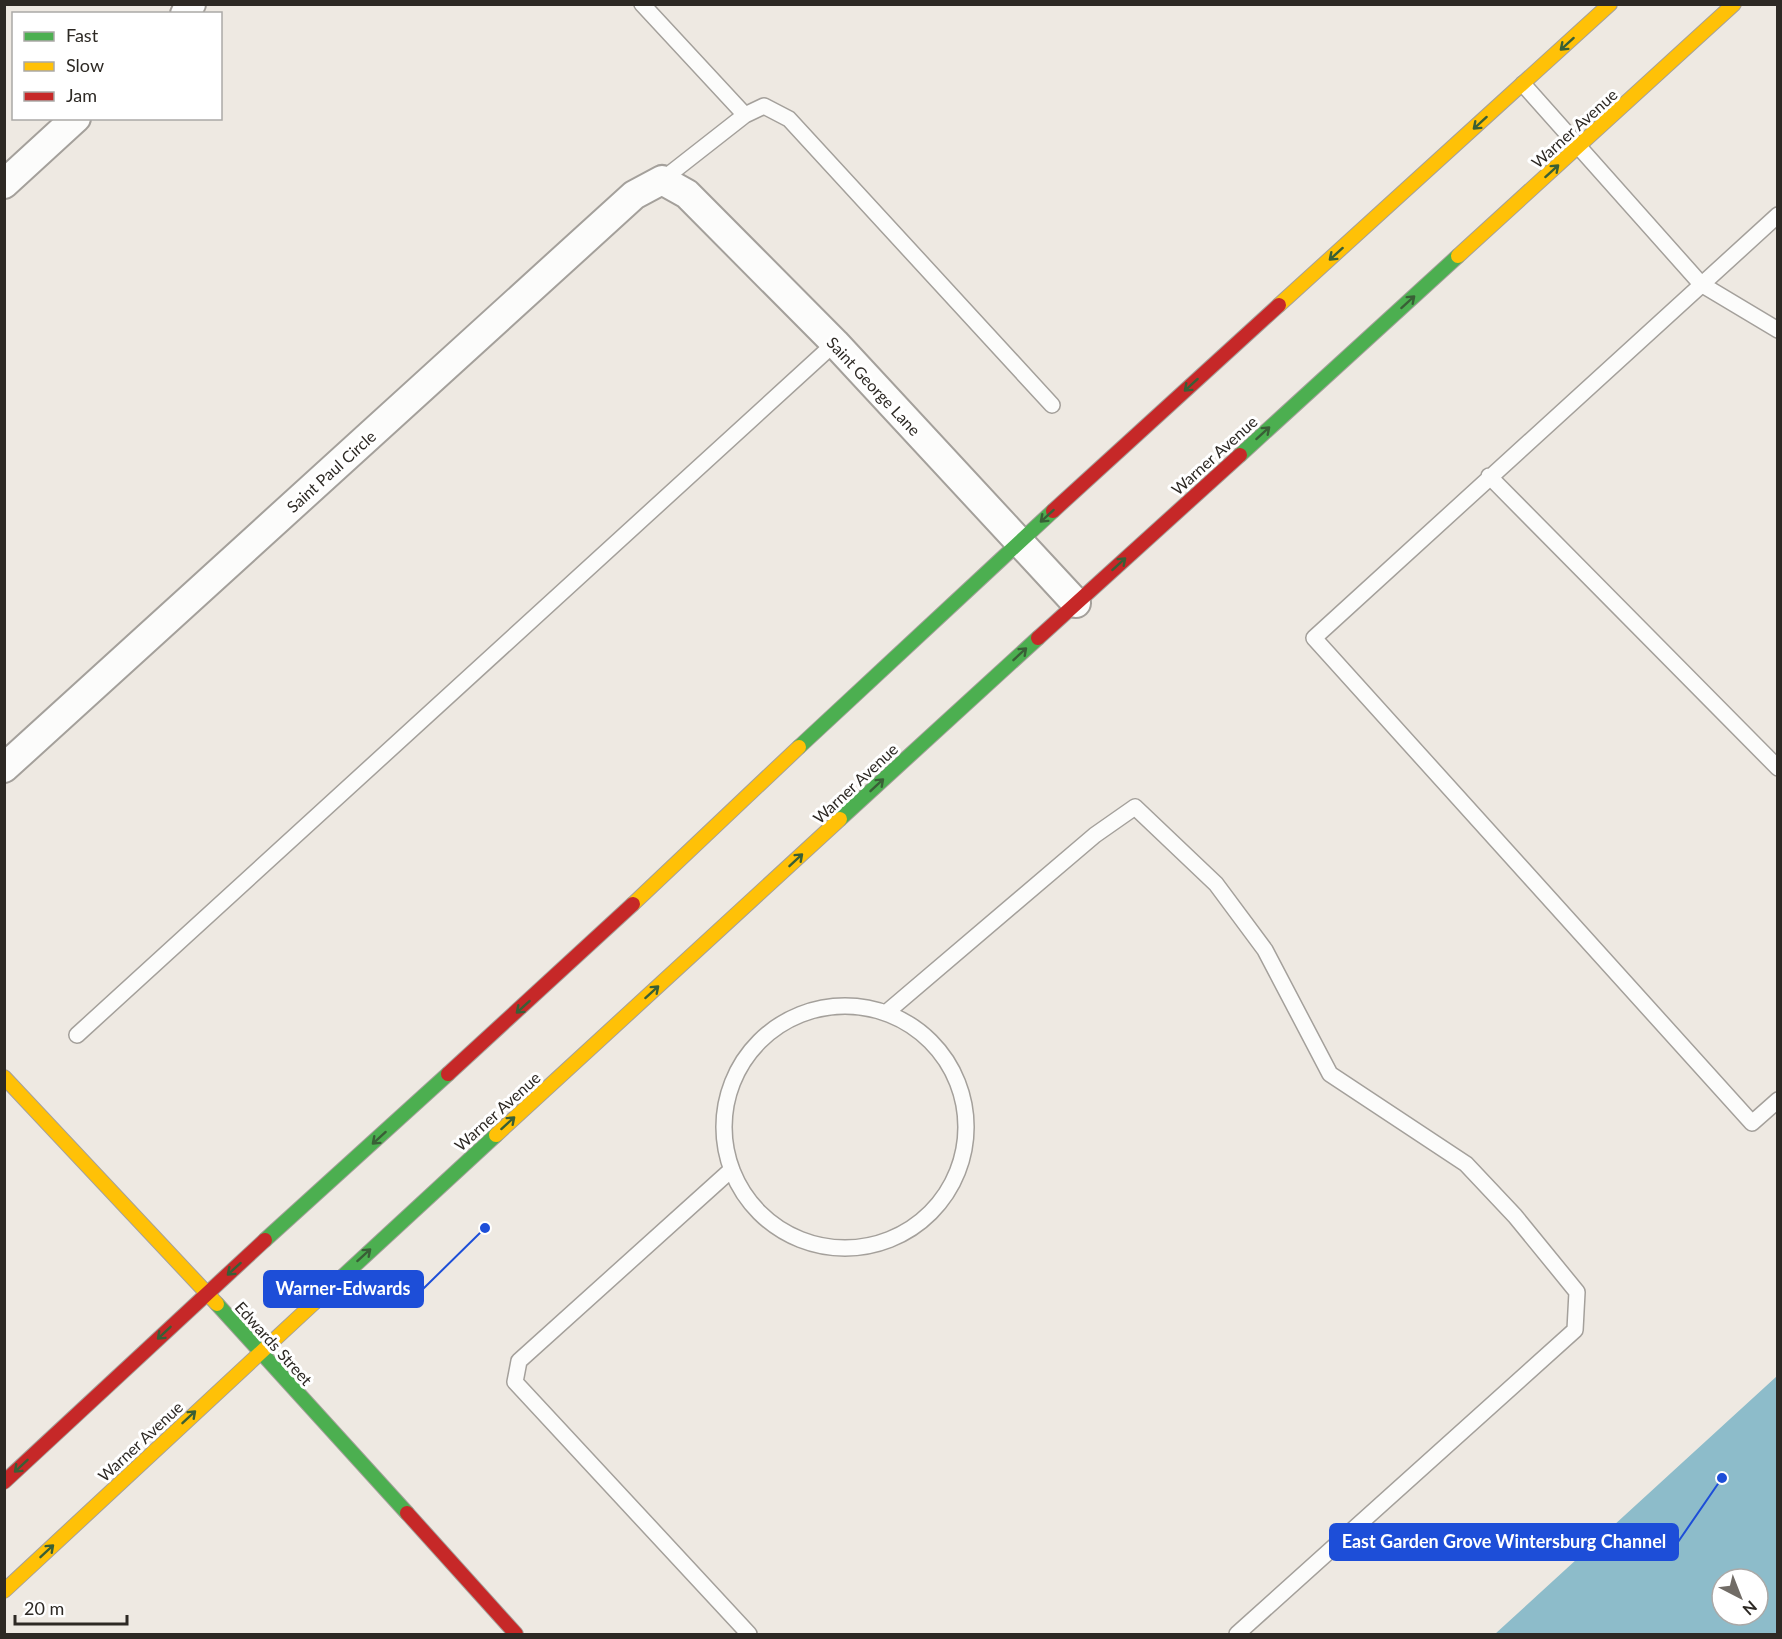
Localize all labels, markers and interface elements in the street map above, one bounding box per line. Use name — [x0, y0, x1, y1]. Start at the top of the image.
legend — [12, 12, 222, 120]
text: Fast — [66, 24, 99, 46]
one-way arrow — [1560, 37, 1575, 51]
text: Slow — [66, 54, 104, 76]
text: Jam — [66, 84, 97, 106]
street label: Warner Avenue — [1527, 85, 1621, 171]
one-way arrow — [1473, 116, 1488, 130]
one-way arrow — [1544, 164, 1559, 178]
one-way arrow — [1328, 247, 1343, 261]
one-way arrow — [1400, 295, 1415, 309]
street label: Saint George Lane — [823, 333, 925, 439]
one-way arrow — [1184, 378, 1199, 392]
street label: Warner Avenue — [1167, 412, 1261, 498]
street label: Saint Paul Circle — [283, 426, 379, 516]
one-way arrow — [1255, 426, 1270, 440]
one-way arrow — [1040, 509, 1055, 523]
one-way arrow — [1111, 557, 1126, 571]
one-way arrow — [1012, 647, 1027, 661]
street label: Warner Avenue — [809, 739, 901, 827]
one-way arrow — [869, 778, 884, 793]
one-way arrow — [788, 853, 803, 867]
one-way arrow — [644, 985, 659, 999]
one-way arrow — [516, 1000, 531, 1014]
street label: Warner Avenue — [450, 1068, 544, 1154]
one-way arrow — [500, 1116, 515, 1130]
one-way arrow — [371, 1131, 386, 1145]
one-way arrow — [357, 1248, 372, 1262]
one-way arrow — [227, 1262, 242, 1276]
callout: Warner-Edwards — [264, 1271, 423, 1307]
text: Warner-Edwards — [276, 1277, 411, 1299]
street label: Edwards Street — [232, 1297, 317, 1389]
one-way arrow — [157, 1326, 172, 1340]
street label: Warner Avenue — [94, 1397, 186, 1485]
one-way arrow — [182, 1410, 197, 1424]
one-way arrow — [14, 1459, 29, 1473]
callout: East Garden Grove Wintersburg Channel — [1330, 1524, 1678, 1560]
text: East Garden Grove Wintersburg Channel — [1342, 1530, 1666, 1552]
one-way arrow — [40, 1543, 55, 1558]
north arrow — [1710, 1567, 1770, 1627]
scale bar — [15, 1588, 128, 1626]
text: 20 m — [24, 1597, 64, 1619]
text: N — [1739, 1597, 1761, 1620]

